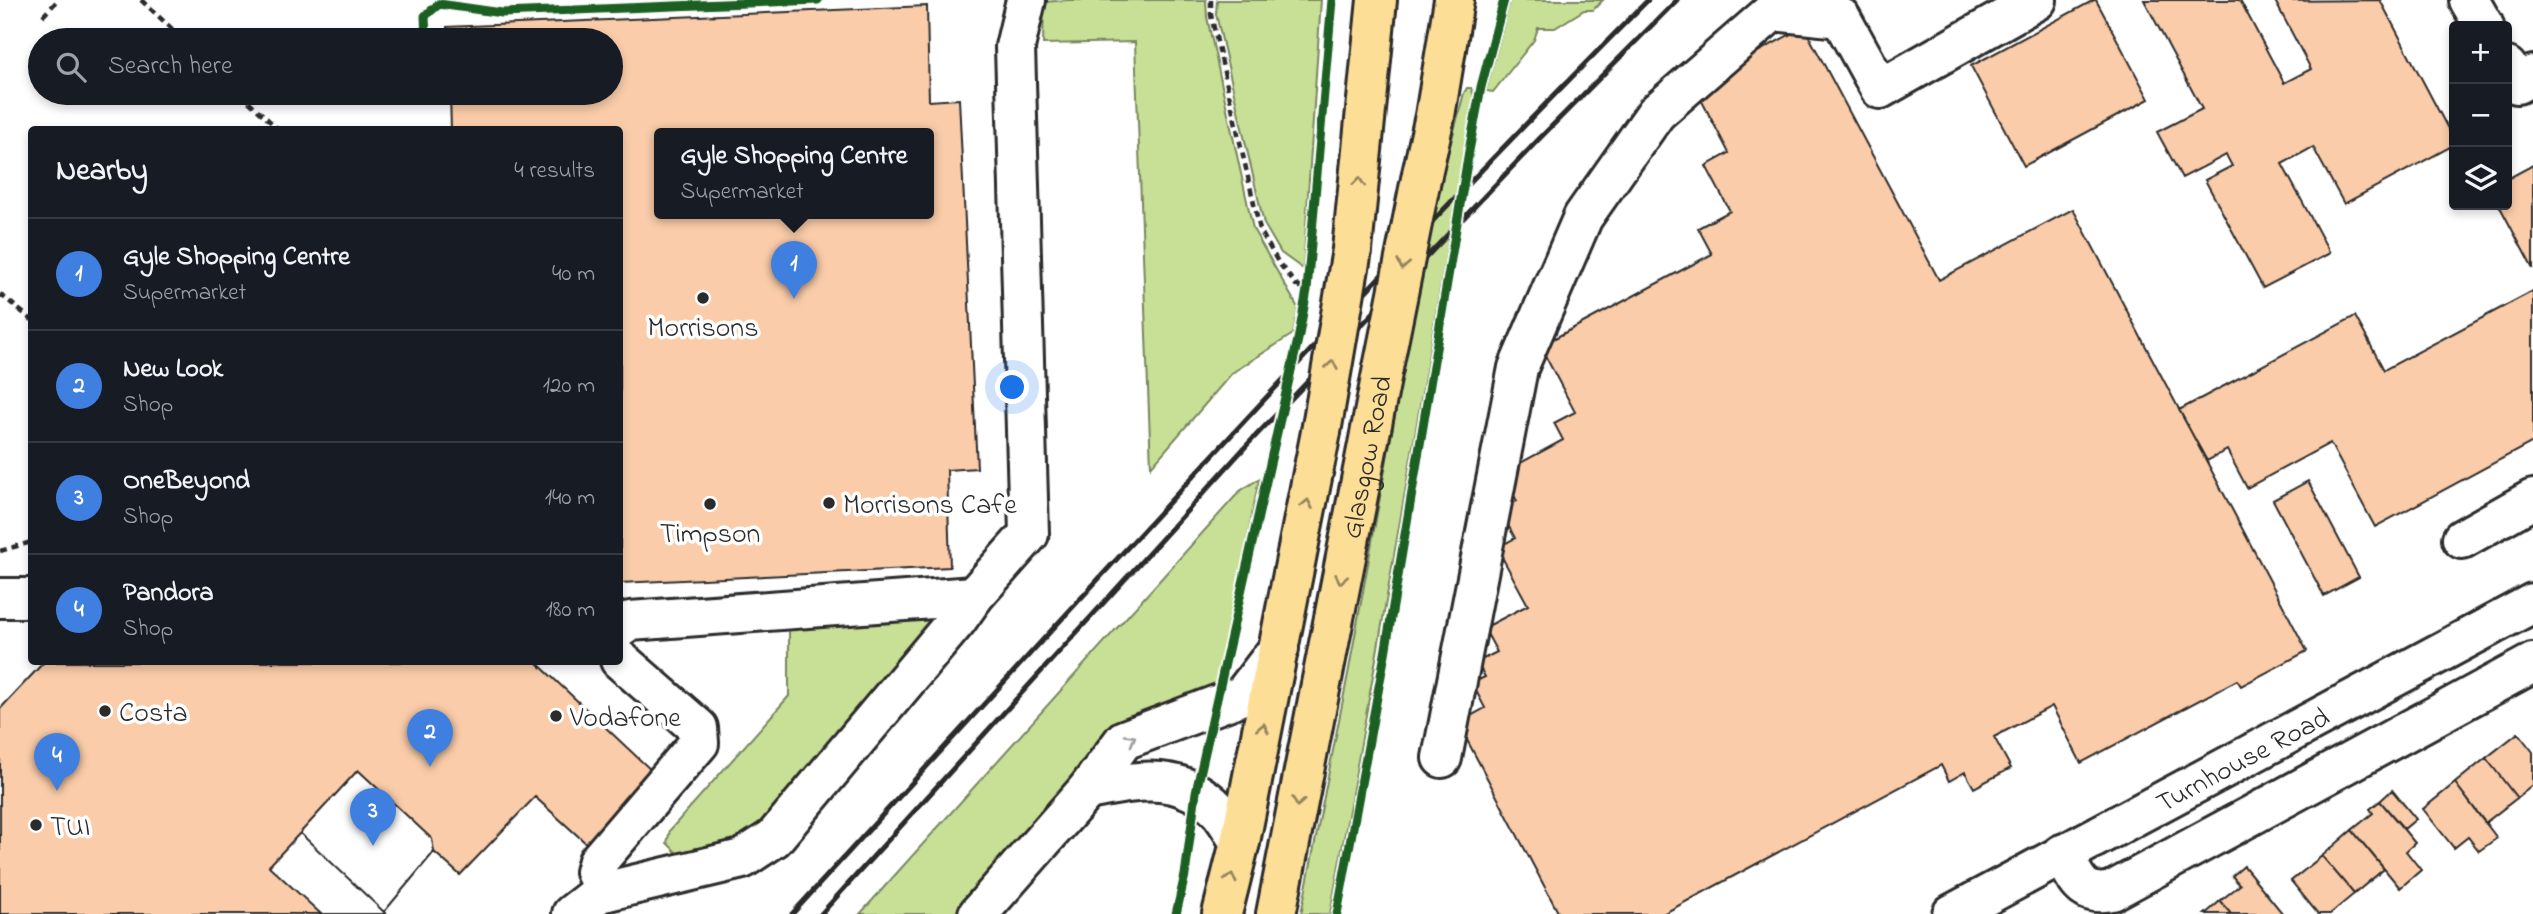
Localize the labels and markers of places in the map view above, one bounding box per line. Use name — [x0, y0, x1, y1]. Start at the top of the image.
pin: 1 — [771, 241, 817, 299]
marker: Morrisons — [695, 290, 711, 306]
place label: Morrisons — [648, 309, 758, 350]
place label: Morrisons Cafe — [843, 486, 1017, 527]
marker: Morrisons Cafe — [821, 495, 837, 511]
marker: Timpson — [702, 496, 718, 512]
place label: Timpson — [660, 515, 760, 556]
place label: Costa — [119, 694, 188, 735]
place label: Vodafone — [569, 699, 681, 740]
marker: Costa — [97, 703, 113, 719]
marker: Vodafone — [548, 708, 564, 724]
pin: 2 — [407, 709, 453, 767]
pin: 4 — [34, 733, 80, 791]
pin: 3 — [350, 788, 396, 846]
place label: TUI — [50, 808, 90, 849]
marker: TUI — [28, 817, 44, 833]

